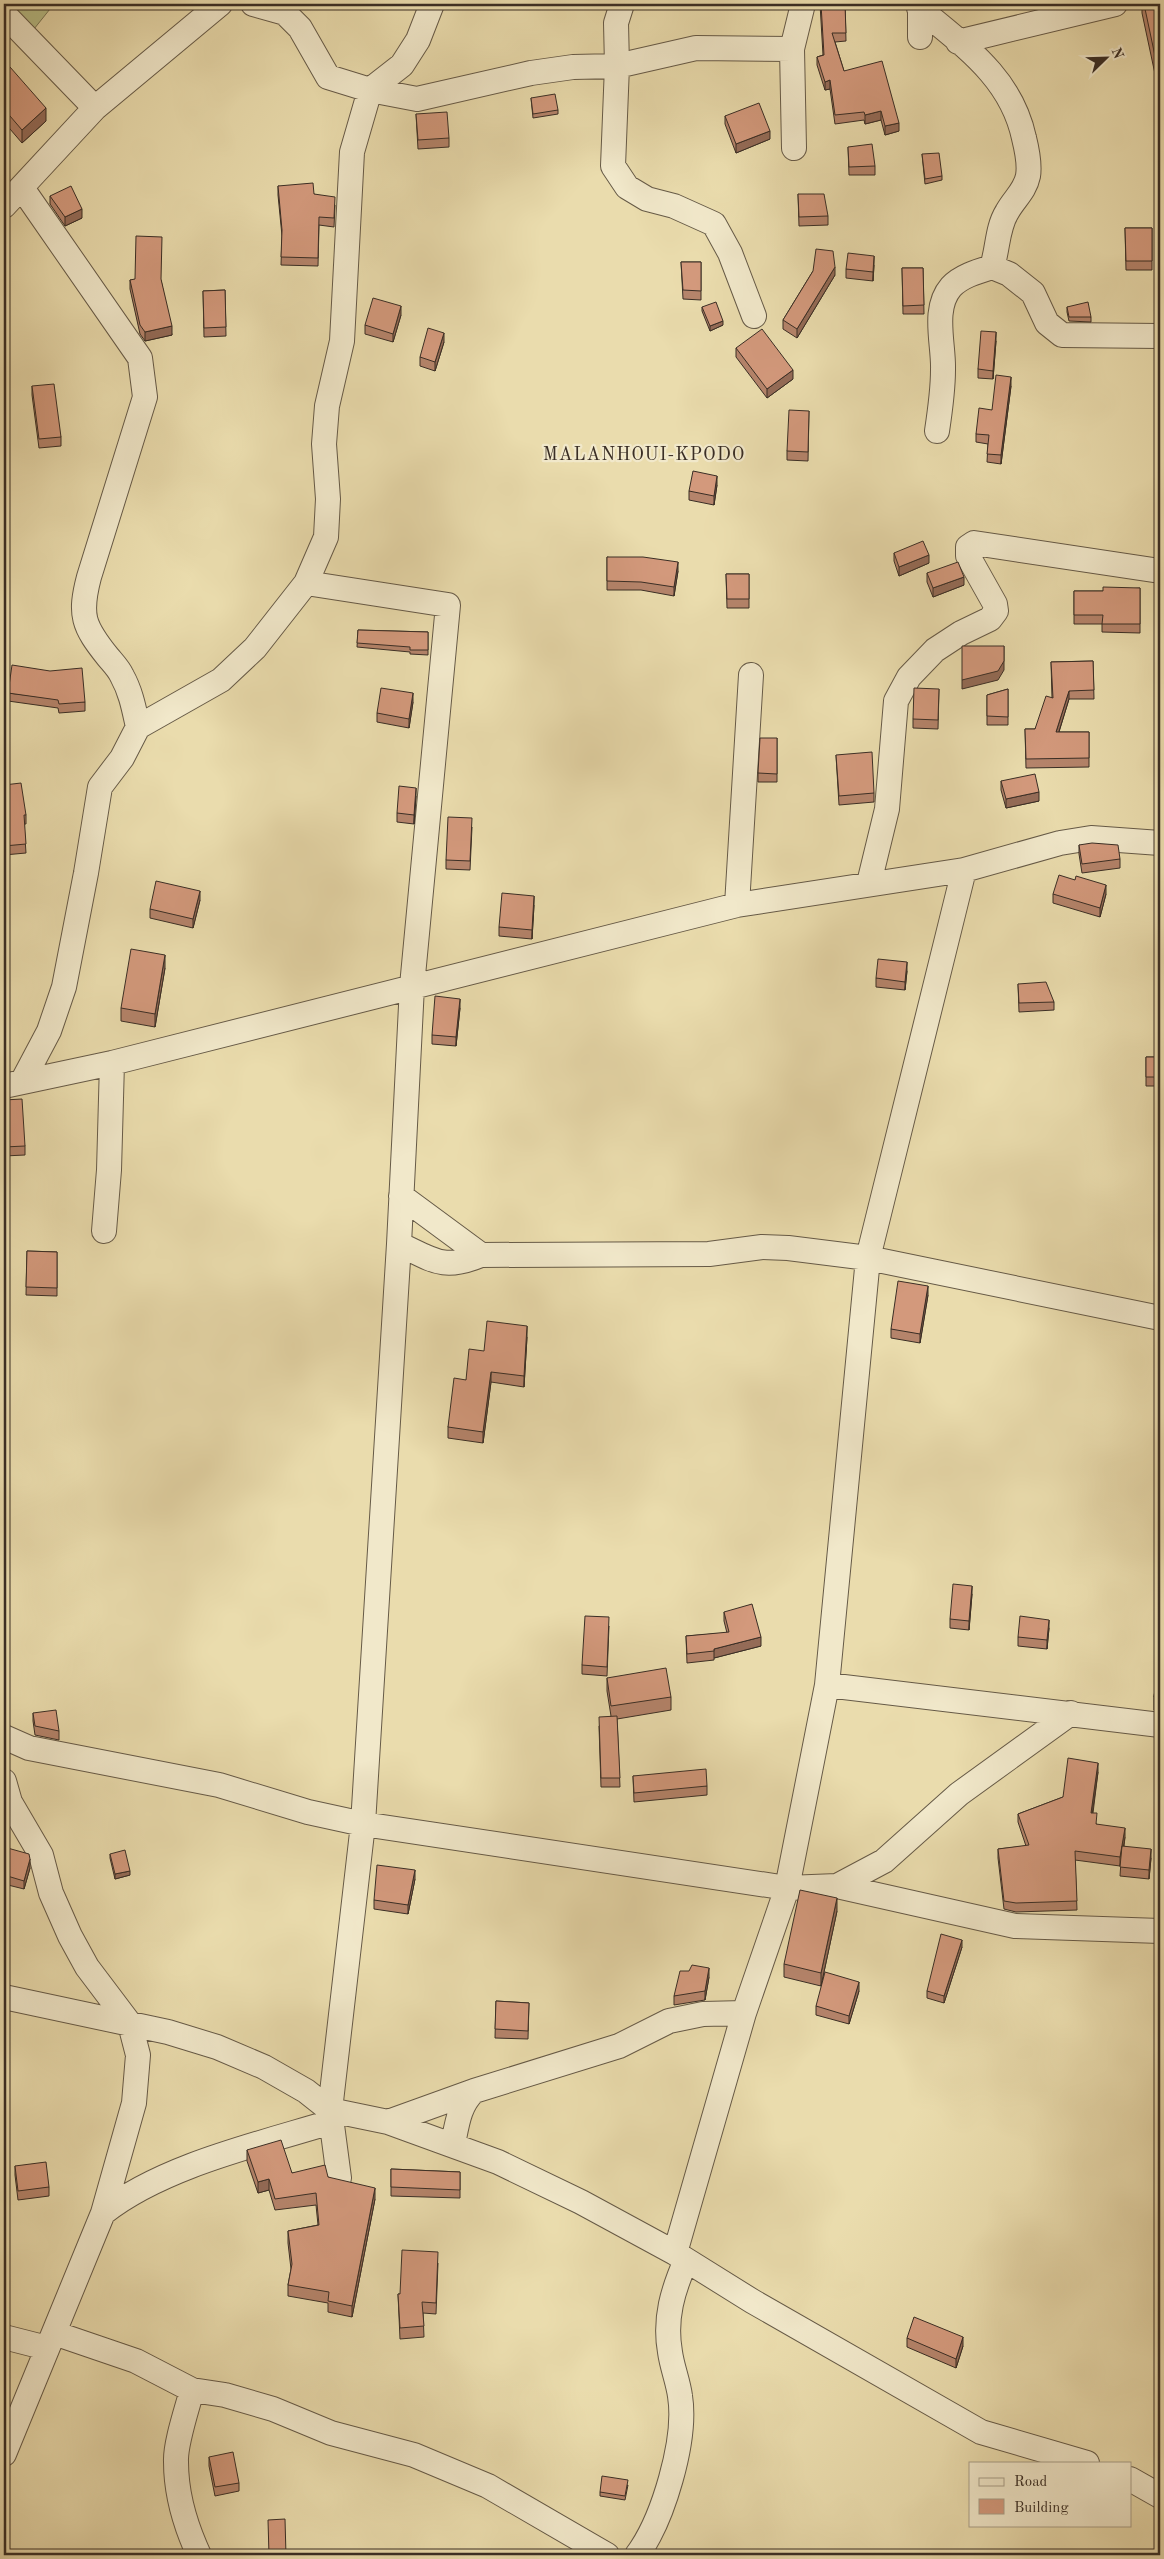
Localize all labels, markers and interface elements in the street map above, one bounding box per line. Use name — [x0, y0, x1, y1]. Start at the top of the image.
north arrow — [1082, 32, 1132, 82]
text: N — [1109, 46, 1126, 61]
district label: MALANHOUI-KPODO — [543, 446, 745, 464]
legend — [969, 2462, 1132, 2526]
text: Road — [1014, 2475, 1048, 2490]
text: Building — [1014, 2501, 1069, 2516]

